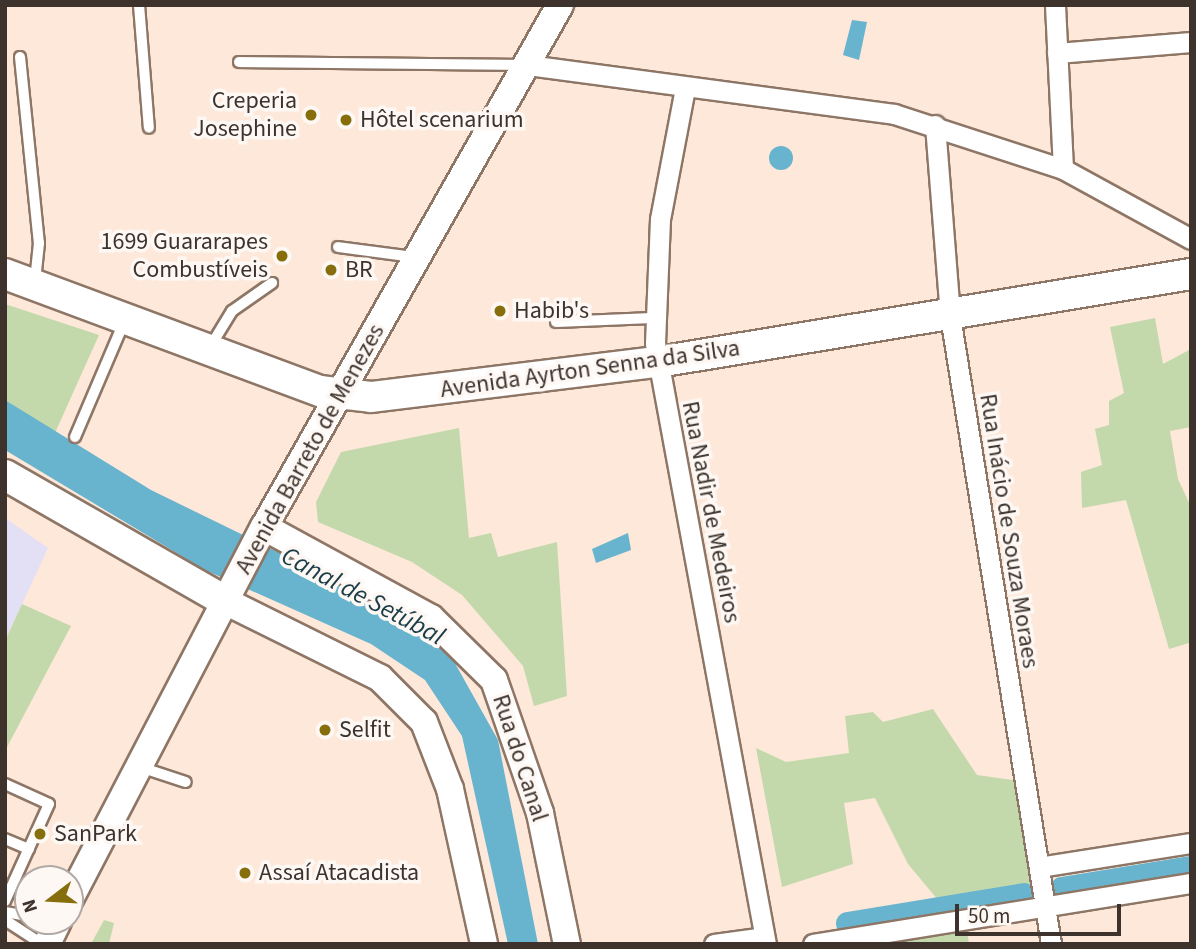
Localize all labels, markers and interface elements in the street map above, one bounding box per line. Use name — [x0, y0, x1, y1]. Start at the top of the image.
place label: Creperia Josephine — [193, 87, 297, 143]
place label: Hôtel scenarium — [360, 106, 524, 134]
marker: Creperia Josephine — [303, 107, 319, 123]
marker: Hôtel scenarium — [338, 112, 354, 128]
place label: 1699 Guararapes Combustíveis — [101, 228, 268, 284]
marker: 1699 Guararapes Combustíveis — [274, 248, 290, 264]
place label: BR — [345, 256, 373, 284]
marker: BR — [323, 262, 339, 278]
place label: Habib's — [514, 297, 589, 325]
marker: Habib's — [492, 303, 508, 319]
street label: Avenida Barreto de Menezes — [229, 319, 391, 579]
street label: Avenida Ayrton Senna da Silva — [438, 334, 742, 404]
street label: Rua Inácio de Souza Moraes — [973, 392, 1045, 670]
street label: Rua Nadir de Medeiros — [675, 399, 747, 625]
water label: Canal de Setúbal — [276, 540, 450, 652]
street label: Rua do Canal — [486, 691, 554, 825]
place label: Selfit — [339, 716, 391, 744]
marker: Selfit — [317, 722, 333, 738]
place label: SanPark — [54, 820, 137, 848]
marker: SanPark — [32, 826, 48, 842]
place label: Assaí Atacadista — [259, 859, 419, 887]
north arrow — [14, 865, 84, 935]
marker: Assaí Atacadista — [237, 865, 253, 881]
scale bar — [958, 890, 1124, 934]
text: N — [16, 896, 45, 916]
text: 50 m — [968, 901, 1010, 931]

